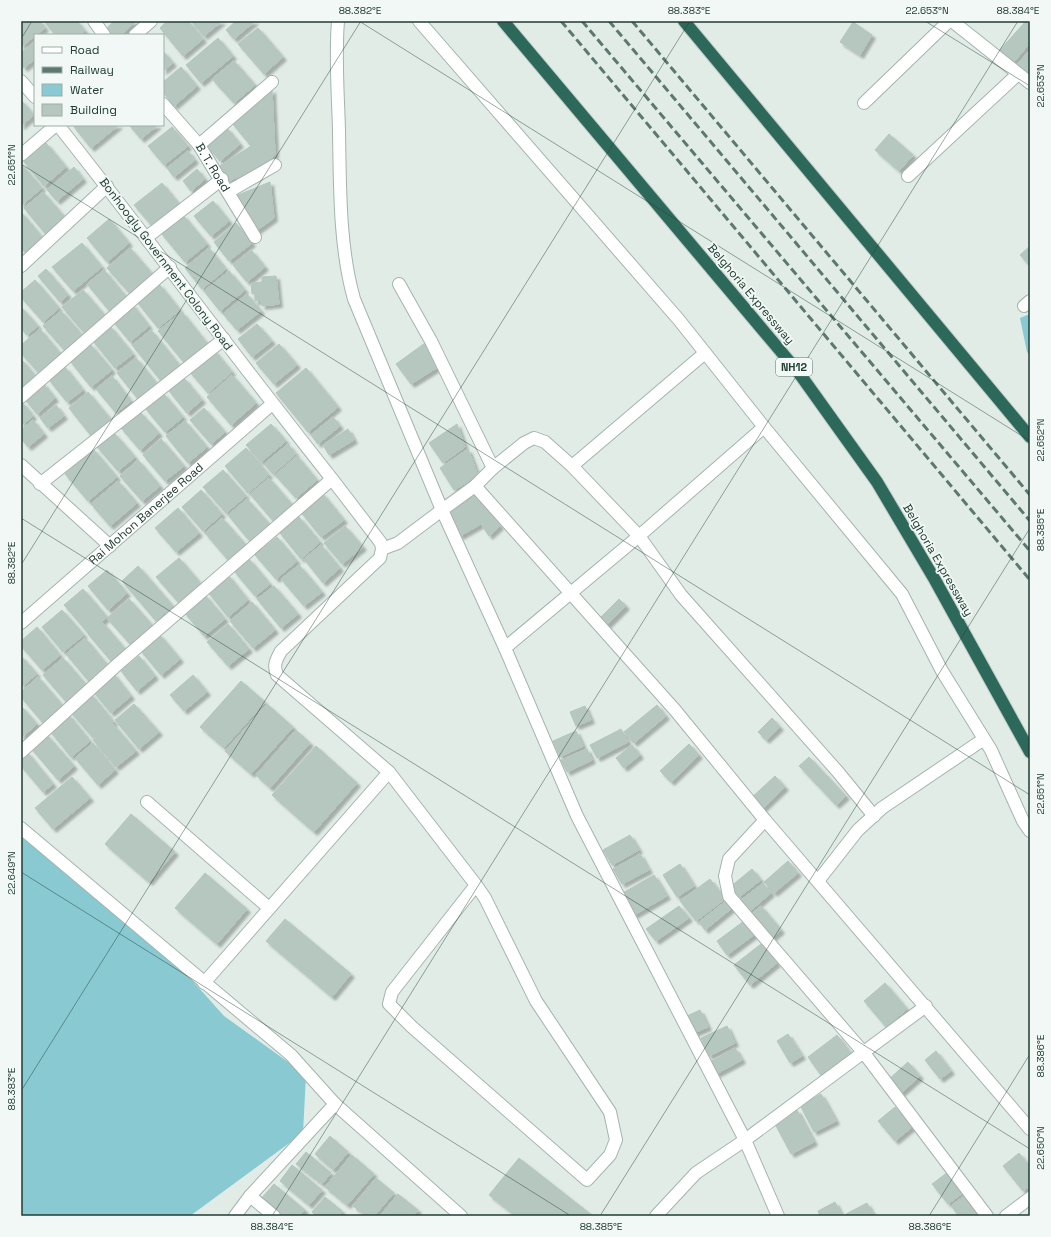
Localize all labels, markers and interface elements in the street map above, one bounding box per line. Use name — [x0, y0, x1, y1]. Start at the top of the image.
text: 88.382°E — [339, 4, 382, 17]
text: 88.383°E — [668, 4, 711, 17]
text: 22.653°N — [905, 4, 949, 17]
text: 88.384°E — [997, 4, 1040, 17]
legend — [34, 34, 164, 126]
text: Road — [70, 42, 99, 58]
text: Railway — [70, 62, 114, 78]
text: 22.653°N — [1034, 64, 1047, 108]
text: Water — [70, 82, 104, 98]
text: Building — [70, 102, 117, 118]
street label: B. T. Road — [192, 140, 234, 195]
text: 22.651°N — [5, 144, 18, 186]
street label: Bonhoogly Government Colony Road — [96, 174, 236, 354]
street label: Belghoria Expressway — [704, 240, 798, 348]
road number: NH12 — [776, 358, 812, 376]
text: 22.652°N — [1034, 418, 1047, 462]
street label: Rai Mohon Banerjee Road — [85, 459, 207, 568]
street label: Belghoria Expressway — [899, 501, 977, 619]
text: 88.385°E — [1034, 508, 1047, 551]
text: 88.382°E — [5, 541, 18, 584]
text: 22.651°N — [1034, 773, 1047, 815]
text: 22.649°N — [5, 851, 18, 895]
text: 88.386°E — [1034, 1034, 1047, 1077]
text: 88.383°E — [5, 1067, 18, 1110]
text: 22.650°N — [1034, 1126, 1047, 1170]
text: 88.384°E — [251, 1220, 294, 1233]
text: 88.385°E — [580, 1220, 623, 1233]
text: 88.386°E — [909, 1220, 952, 1233]

